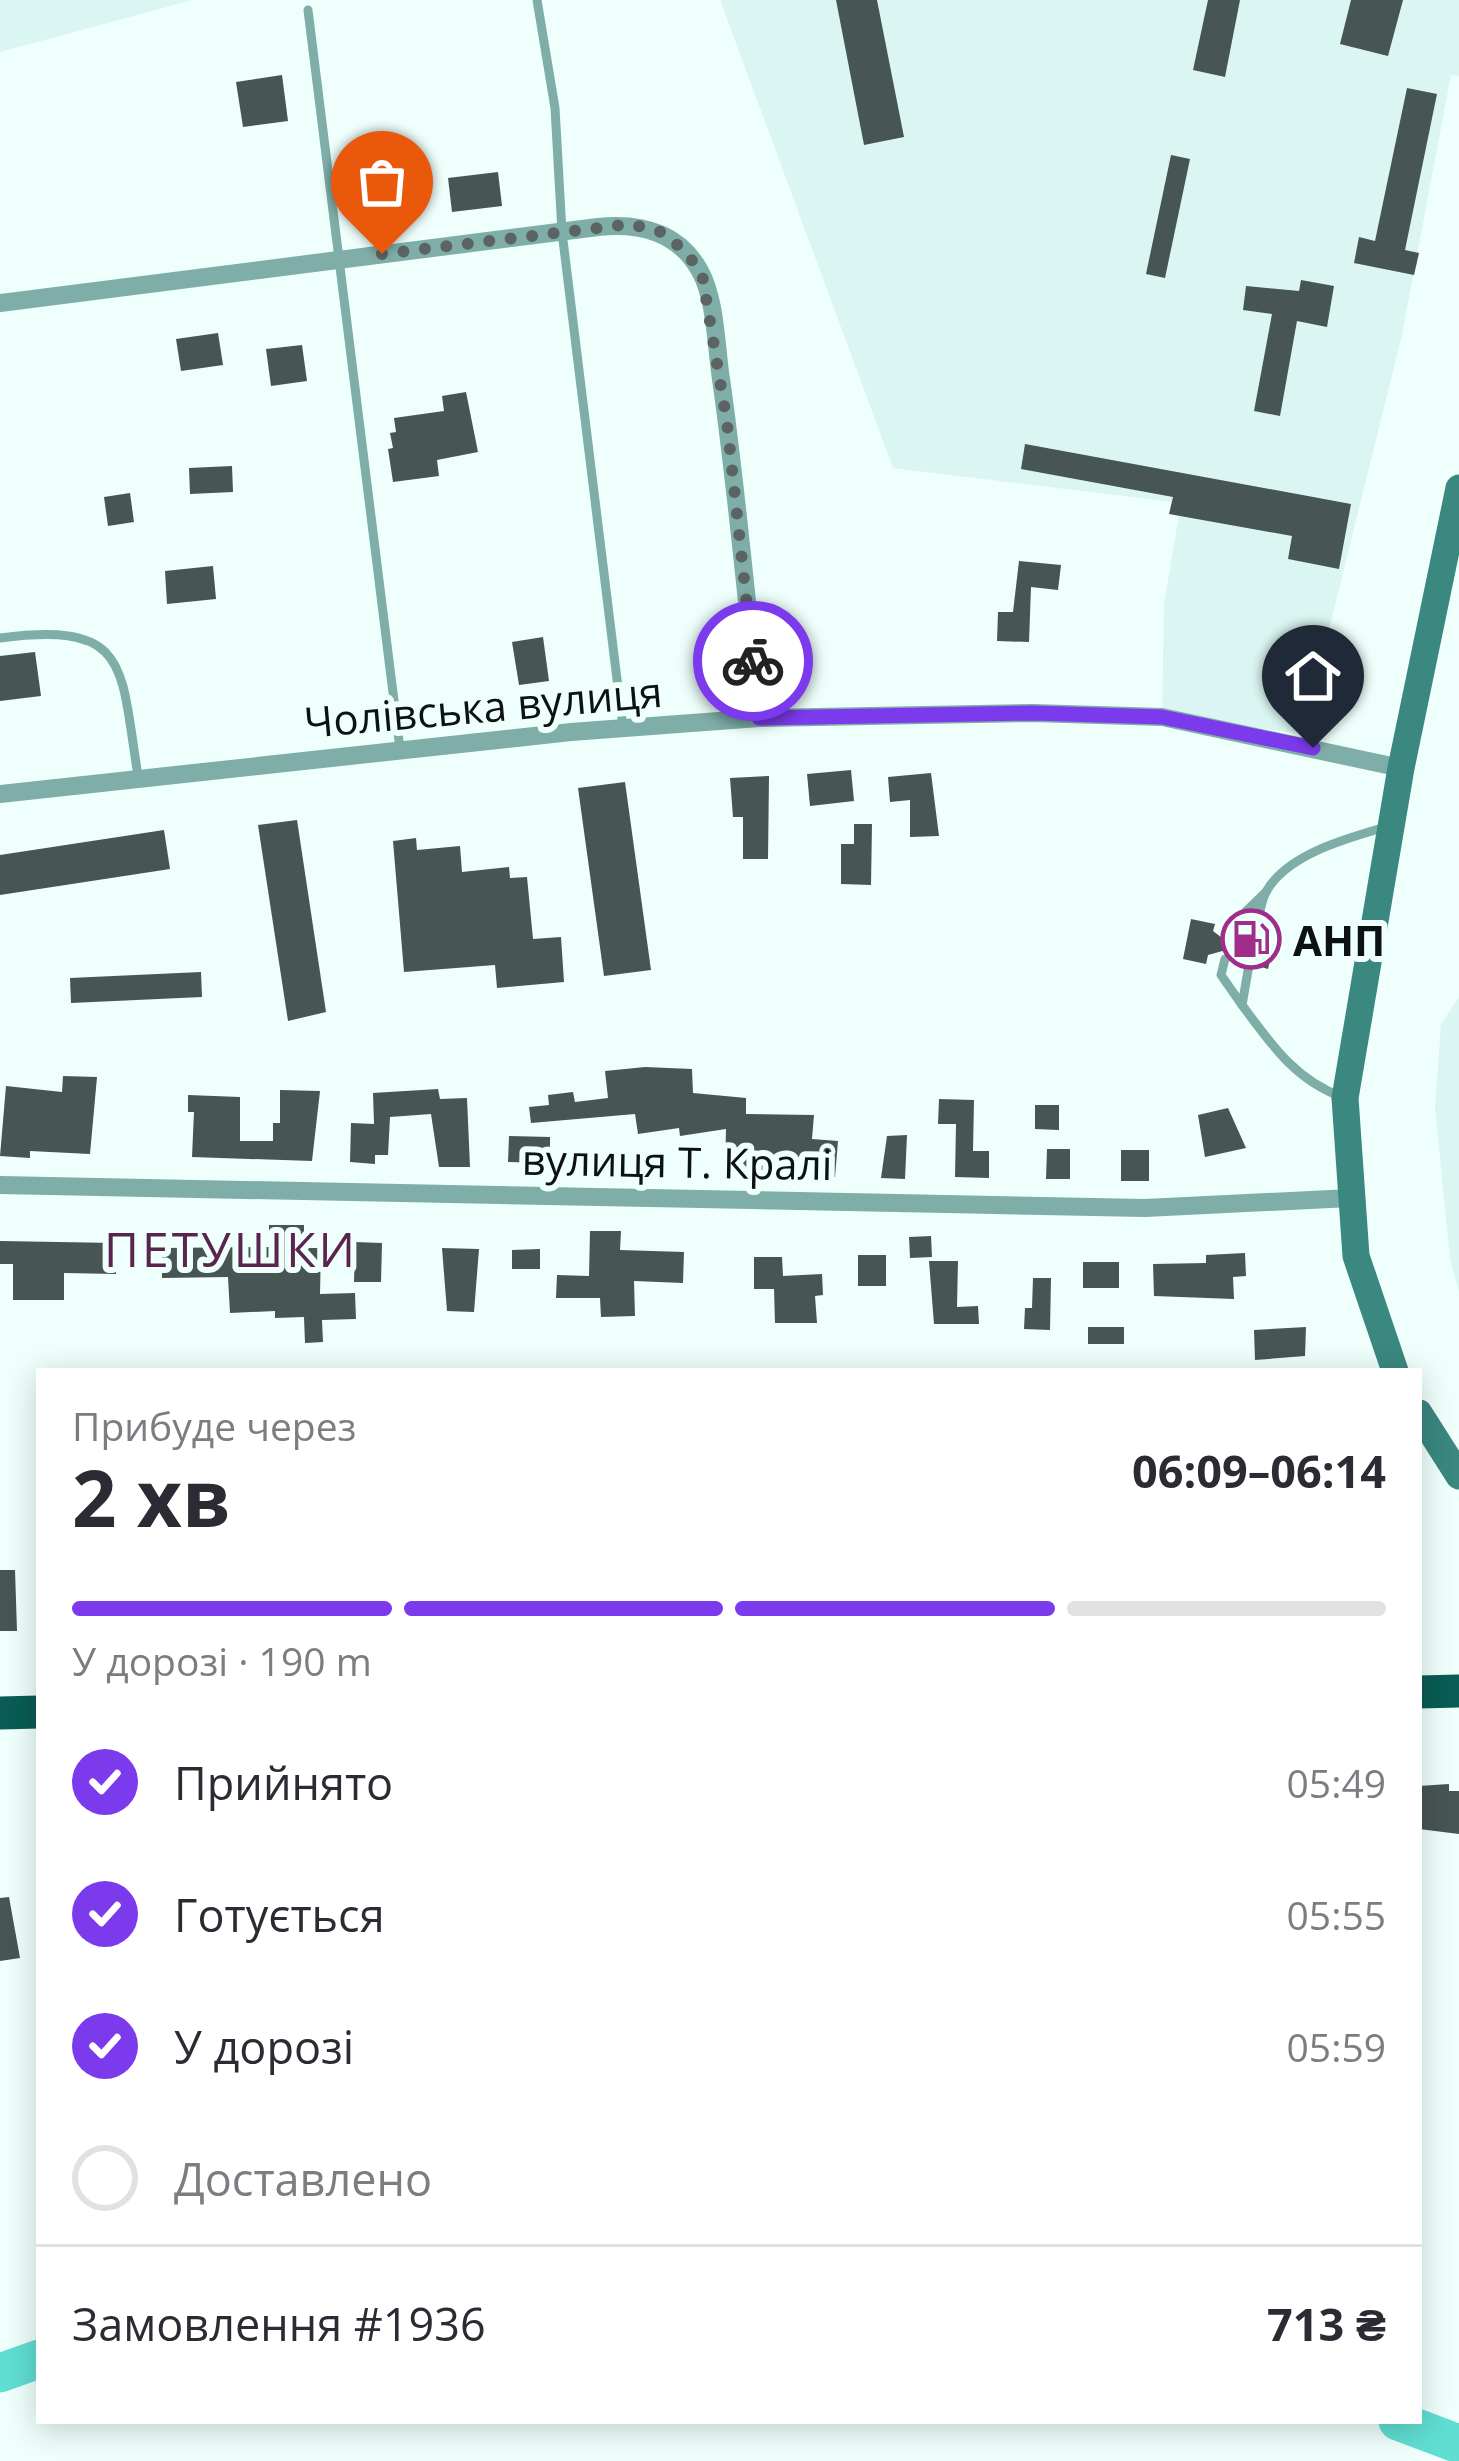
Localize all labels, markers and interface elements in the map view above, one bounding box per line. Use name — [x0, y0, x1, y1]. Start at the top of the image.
pin — [331, 131, 433, 254]
icon: bag — [349, 149, 415, 215]
courier — [693, 601, 813, 721]
pin — [1262, 625, 1364, 748]
icon: bike — [720, 628, 786, 694]
icon: home — [1280, 643, 1346, 709]
street label: Чолівська вулиця — [301, 662, 665, 750]
fuel station icon: АНП — [1220, 908, 1282, 970]
place label: АНП — [1293, 911, 1385, 968]
street label: вулиця Т. Кралі — [521, 1130, 833, 1192]
district label: ПЕТУШКИ — [104, 1216, 358, 1281]
text: Прибуде через — [72, 1399, 356, 1452]
text: 06:09–06:14 — [1132, 1440, 1386, 1501]
text: 2 хв — [72, 1444, 231, 1550]
text: У дорозі · 190 m — [72, 1634, 372, 1687]
icon: check — [72, 1749, 138, 1815]
text: Прийнято — [174, 1752, 393, 1813]
text: 05:49 — [1287, 1756, 1386, 1809]
icon: check — [72, 1881, 138, 1947]
text: Готується — [174, 1884, 385, 1945]
text: 05:55 — [1287, 1888, 1386, 1941]
icon: check — [72, 2013, 138, 2079]
text: У дорозі — [174, 2016, 354, 2077]
text: 05:59 — [1287, 2020, 1386, 2073]
text: Доставлено — [174, 2148, 432, 2209]
text: Замовлення #1936 — [72, 2293, 486, 2354]
text: 713 ₴ — [1267, 2293, 1386, 2354]

